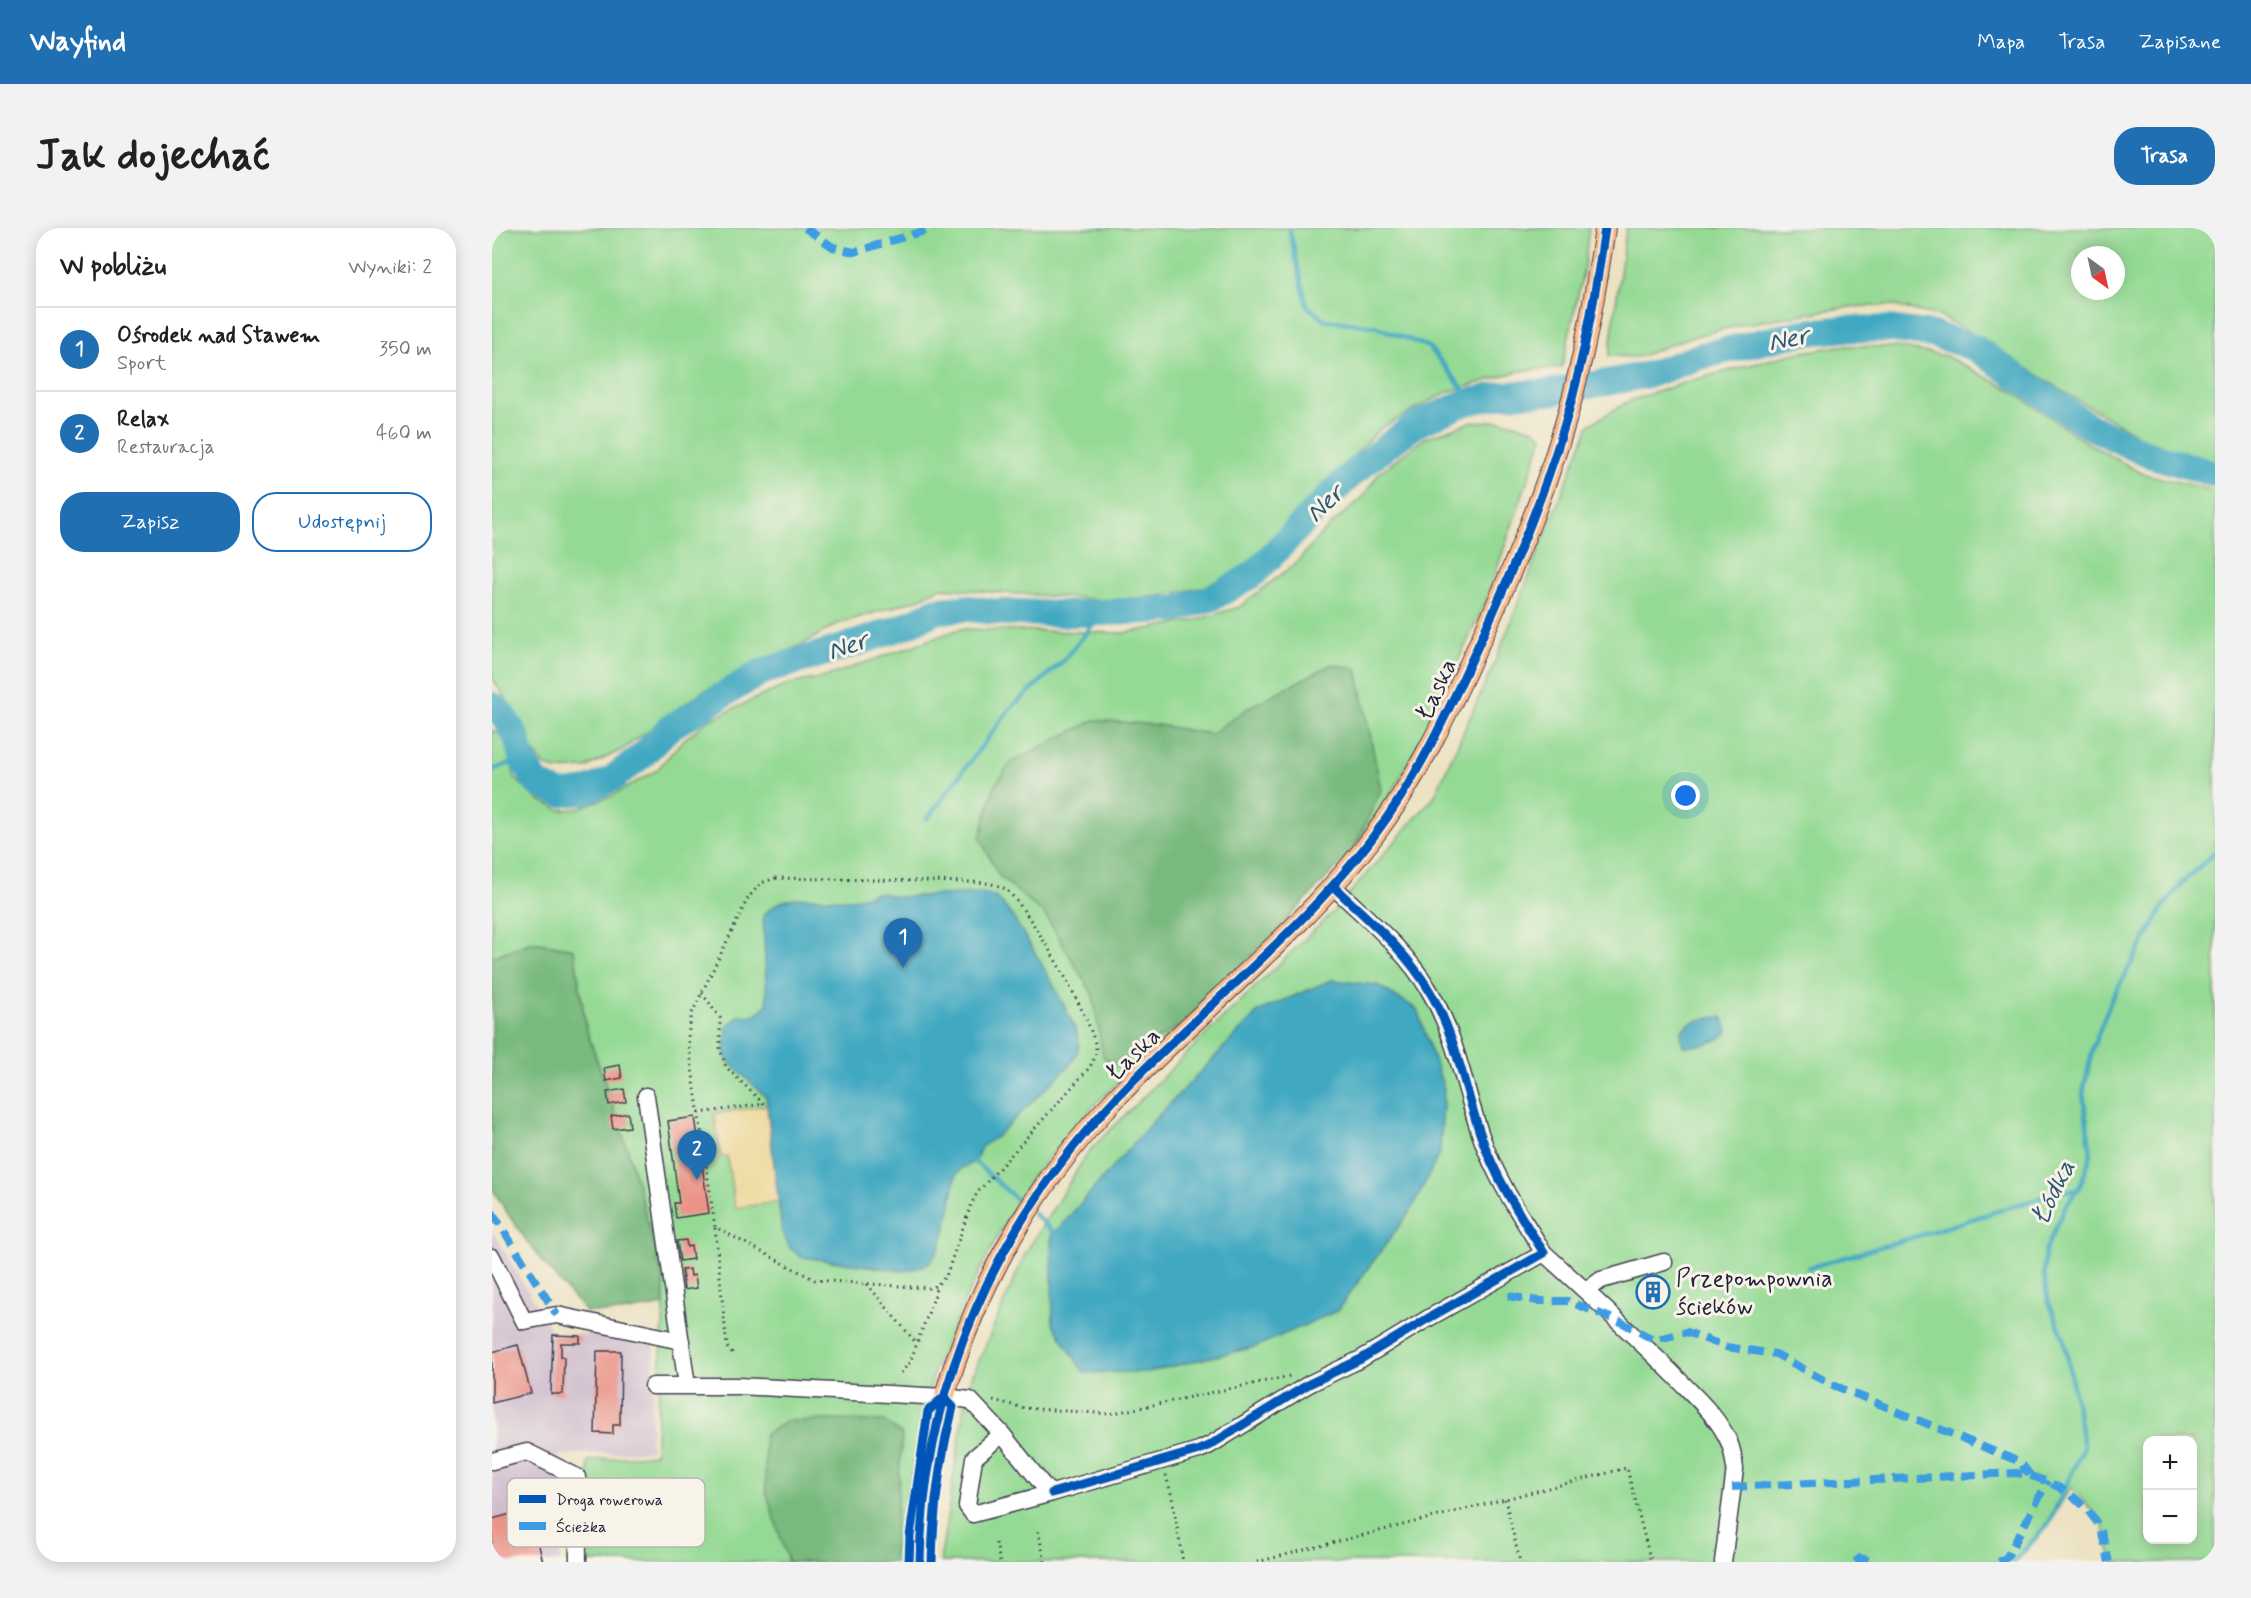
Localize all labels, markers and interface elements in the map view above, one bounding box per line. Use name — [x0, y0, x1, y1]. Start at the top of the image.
text: Wayfind — [30, 24, 126, 61]
text: Mapa — [1977, 28, 2025, 56]
text: Trasa — [2058, 28, 2106, 56]
text: Zapisane — [2139, 28, 2221, 56]
button: Trasa — [2114, 127, 2215, 185]
text: Jak dojechać — [36, 129, 270, 184]
north arrow — [2071, 246, 2125, 300]
text: W pobliżu — [60, 250, 166, 284]
text: Wyniki: 2 — [348, 254, 432, 281]
water label: Ner — [1765, 319, 1815, 360]
text: Ośrodek nad Stawem — [117, 322, 320, 350]
text: 1 — [75, 336, 84, 363]
text: 350 m — [379, 336, 432, 363]
text: Sport — [117, 350, 166, 377]
text: Relax — [117, 406, 169, 434]
text: 2 — [75, 420, 84, 447]
text: 460 m — [376, 420, 432, 447]
text: Restauracja — [117, 434, 215, 461]
water label: Ner — [1299, 476, 1354, 531]
button: Zapisz — [60, 492, 240, 552]
button: Udostępnij — [252, 492, 432, 552]
water label: Ner — [823, 623, 875, 670]
street label: Łaska — [1410, 654, 1465, 725]
your location — [1671, 781, 1700, 810]
pin: 1 — [884, 918, 922, 968]
street label: Łaska — [1100, 1022, 1168, 1089]
pin: 2 — [678, 1130, 716, 1180]
water label: Łódka — [2024, 1155, 2084, 1231]
place label: Przepompownia ścieków — [1676, 1264, 1833, 1323]
building icon: Przepompownia ścieków — [1635, 1274, 1671, 1310]
map controls — [2143, 1436, 2197, 1544]
button: + — [2143, 1436, 2197, 1490]
legend — [507, 1478, 705, 1547]
text: Droga rowerowa — [556, 1490, 663, 1511]
button: − — [2143, 1490, 2197, 1544]
text: Ścieżka — [556, 1517, 607, 1538]

